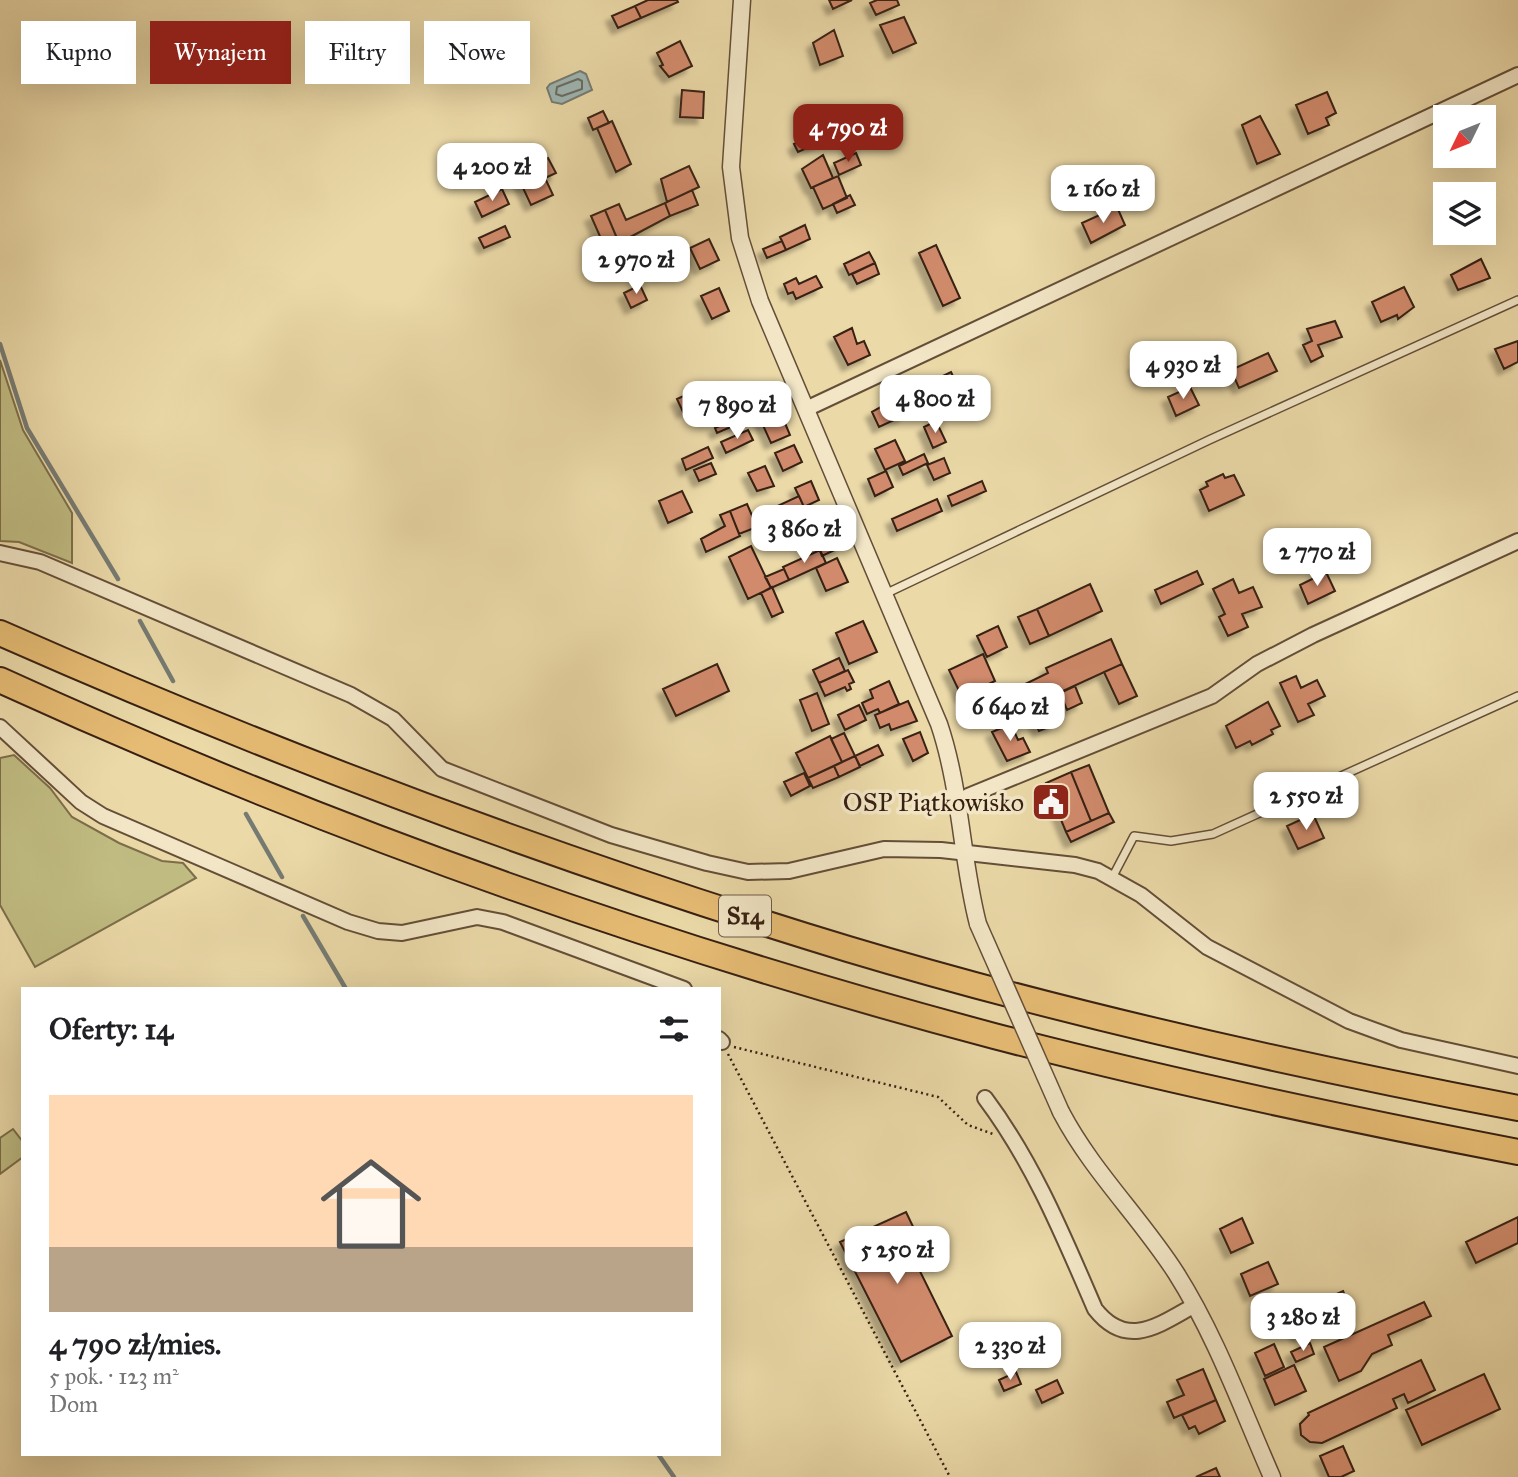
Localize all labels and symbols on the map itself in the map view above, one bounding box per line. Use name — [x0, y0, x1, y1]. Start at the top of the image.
pin: 4 790 zł — [776, 104, 920, 164]
north arrow — [1433, 105, 1496, 168]
pin: 4 200 zł — [420, 144, 564, 203]
pin: 2 160 zł — [1031, 166, 1175, 225]
pin: 2 970 zł — [564, 236, 708, 296]
pin: 4 930 zł — [1111, 342, 1255, 401]
pin: 4 800 zł — [863, 376, 1007, 435]
pin: 7 890 zł — [665, 382, 809, 441]
pin: 3 860 zł — [732, 505, 876, 565]
pin: 2 770 zł — [1245, 528, 1389, 588]
pin: 6 640 zł — [938, 684, 1082, 743]
pin: 2 550 zł — [1234, 772, 1378, 832]
public building icon: OSP Piątkowisko — [1030, 781, 1072, 823]
place label: OSP Piątkowisko — [843, 786, 1024, 818]
road number: S14 — [719, 896, 771, 936]
pin: 5 250 zł — [825, 1226, 969, 1286]
pin: 3 280 zł — [1231, 1294, 1375, 1353]
pin: 2 330 zł — [938, 1322, 1082, 1382]

